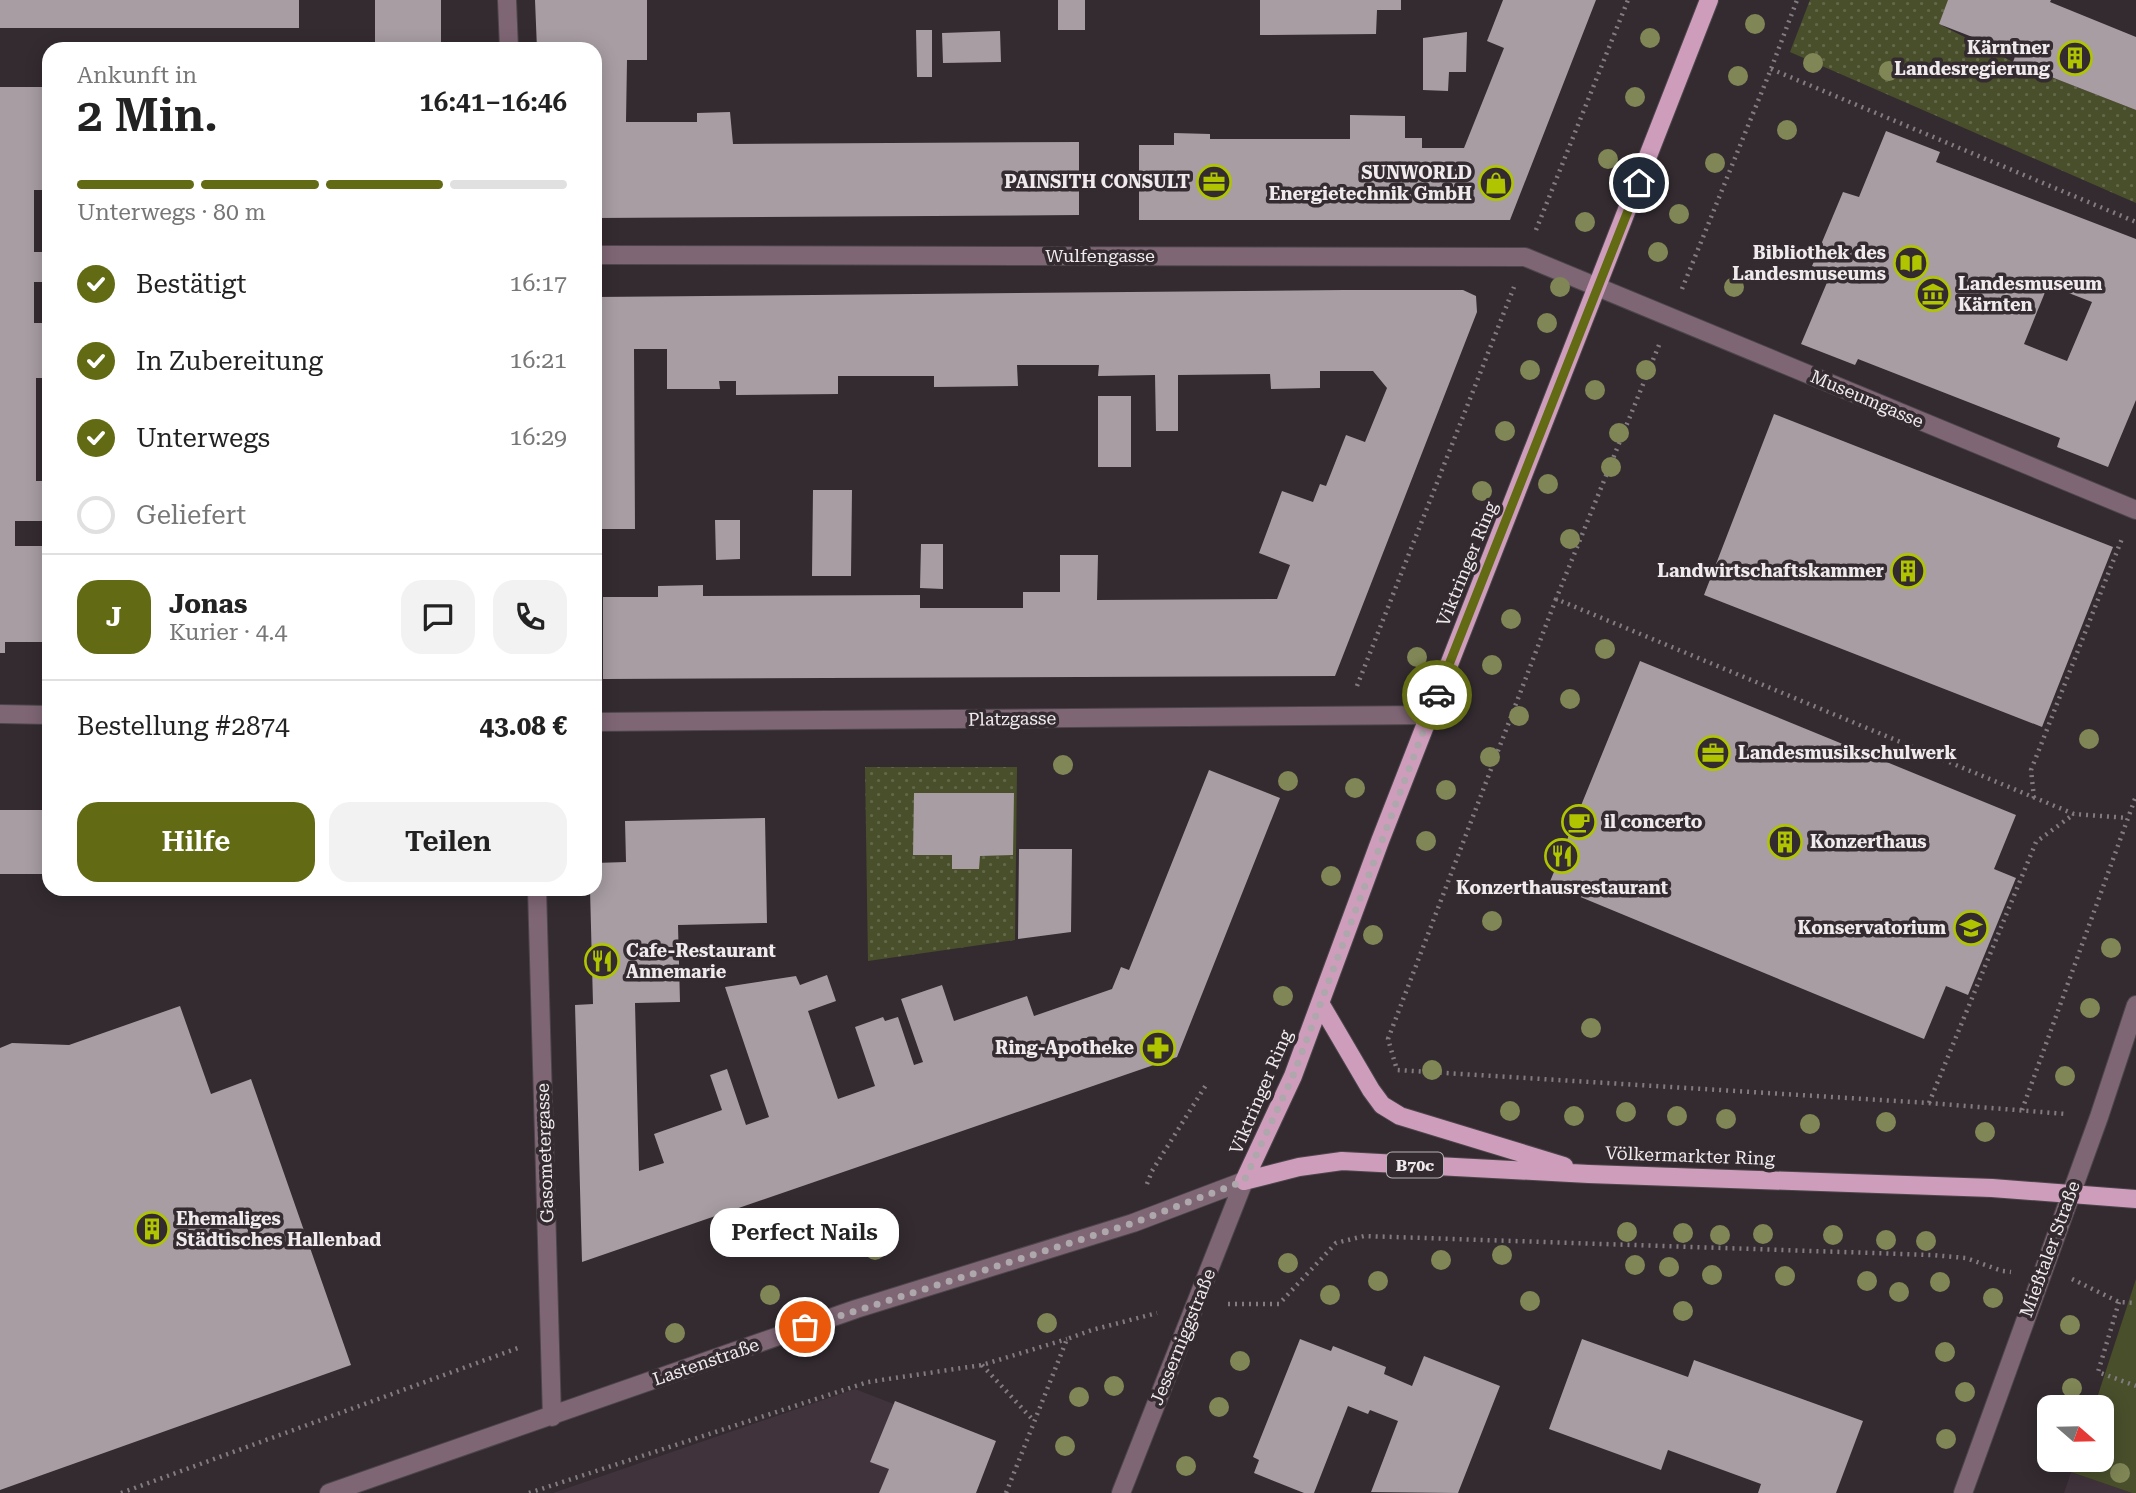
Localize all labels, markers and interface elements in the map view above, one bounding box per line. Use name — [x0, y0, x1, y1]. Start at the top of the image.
place label: Kärntner Landesregierung — [1894, 37, 2051, 79]
building icon: Kärntner Landesregierung — [2056, 39, 2094, 77]
text: Ankunft in — [77, 62, 197, 89]
text: 16:41–16:46 — [419, 87, 567, 117]
text: 2 Min. — [77, 88, 218, 142]
pin — [1609, 153, 1669, 213]
place label: SUNWORLD Energietechnik GmbH — [1269, 162, 1472, 204]
office icon: PAINSITH CONSULT — [1195, 163, 1233, 201]
shop icon: SUNWORLD Energietechnik GmbH — [1477, 164, 1515, 202]
icon: home — [1620, 164, 1658, 202]
place label: PAINSITH CONSULT — [1004, 171, 1190, 192]
text: Unterwegs · 80 m — [77, 199, 266, 226]
place label: Bibliothek des Landesmuseums — [1732, 242, 1886, 284]
library icon: Bibliothek des Landesmuseums — [1892, 244, 1930, 282]
street label: Wulfengasse — [1045, 245, 1155, 266]
icon: check — [77, 265, 115, 303]
text: Bestätigt — [136, 269, 246, 299]
text: 16:17 — [510, 270, 567, 297]
place label: Landesmuseum Kärnten — [1958, 273, 2103, 315]
museum icon: Landesmuseum Kärnten — [1914, 275, 1952, 313]
icon: check — [77, 342, 115, 380]
text: In Zubereitung — [136, 346, 323, 376]
text: 16:21 — [510, 347, 567, 374]
street label: Museumgasse — [1807, 365, 1927, 432]
icon: check — [77, 419, 115, 457]
text: Unterwegs — [136, 423, 270, 453]
text: 16:29 — [510, 424, 567, 451]
street label: Viktringer Ring — [1432, 498, 1501, 629]
text: Geliefert — [136, 500, 246, 530]
building icon: Landwirtschaftskammer — [1889, 552, 1927, 590]
place label: Landwirtschaftskammer — [1657, 560, 1884, 581]
button: chat — [401, 580, 475, 654]
button: phone — [493, 580, 567, 654]
text: Jonas — [169, 589, 247, 619]
text: J — [106, 602, 122, 632]
text: Kurier · 4.4 — [169, 619, 287, 646]
courier — [1402, 660, 1472, 730]
icon: car — [1418, 676, 1456, 714]
street label: Platzgasse — [968, 707, 1057, 730]
text: Bestellung #2874 — [77, 711, 290, 741]
text: 43.08 € — [479, 711, 567, 741]
office icon: Landesmusikschulwerk — [1694, 734, 1732, 772]
place label: Landesmusikschulwerk — [1738, 742, 1957, 763]
button: Hilfe — [77, 802, 315, 882]
button: Teilen — [329, 802, 567, 882]
cafe icon: il concerto — [1560, 803, 1598, 841]
place label: il concerto — [1604, 811, 1703, 832]
building icon: Konzerthaus — [1766, 823, 1804, 861]
place label: Konzerthaus — [1810, 831, 1927, 852]
restaurant icon: Konzerthausrestaurant — [1543, 837, 1581, 875]
place label: Konzerthausrestaurant — [1456, 877, 1668, 898]
school or university icon: Konservatorium — [1952, 909, 1990, 947]
place label: Konservatorium — [1798, 917, 1947, 938]
place label: Cafe-Restaurant Annemarie — [626, 940, 776, 982]
restaurant icon: Cafe-Restaurant Annemarie — [583, 942, 621, 980]
street label: Viktringer Ring — [1225, 1026, 1296, 1157]
pharmacy icon: Ring-Apotheke — [1139, 1029, 1177, 1067]
place label: Ring-Apotheke — [995, 1037, 1134, 1058]
street label: Gasometergasse — [532, 1083, 557, 1223]
street label: Völkermarkter Ring — [1605, 1142, 1776, 1169]
road number: B70c — [1387, 1152, 1443, 1177]
street label: Mießtaler Straße — [2015, 1178, 2084, 1320]
place label: Ehemaliges Städtisches Hallenbad — [176, 1208, 381, 1250]
callout: Perfect Nails — [710, 1208, 900, 1257]
building icon: Ehemaliges Städtisches Hallenbad — [133, 1210, 171, 1248]
text: Perfect Nails — [731, 1219, 878, 1246]
street label: Jesserniggstraße — [1146, 1265, 1220, 1408]
pin — [775, 1297, 835, 1357]
icon: bag — [786, 1308, 824, 1346]
street label: Lastenstraße — [650, 1333, 762, 1390]
north arrow — [2037, 1395, 2114, 1472]
map controls — [2037, 1395, 2114, 1472]

